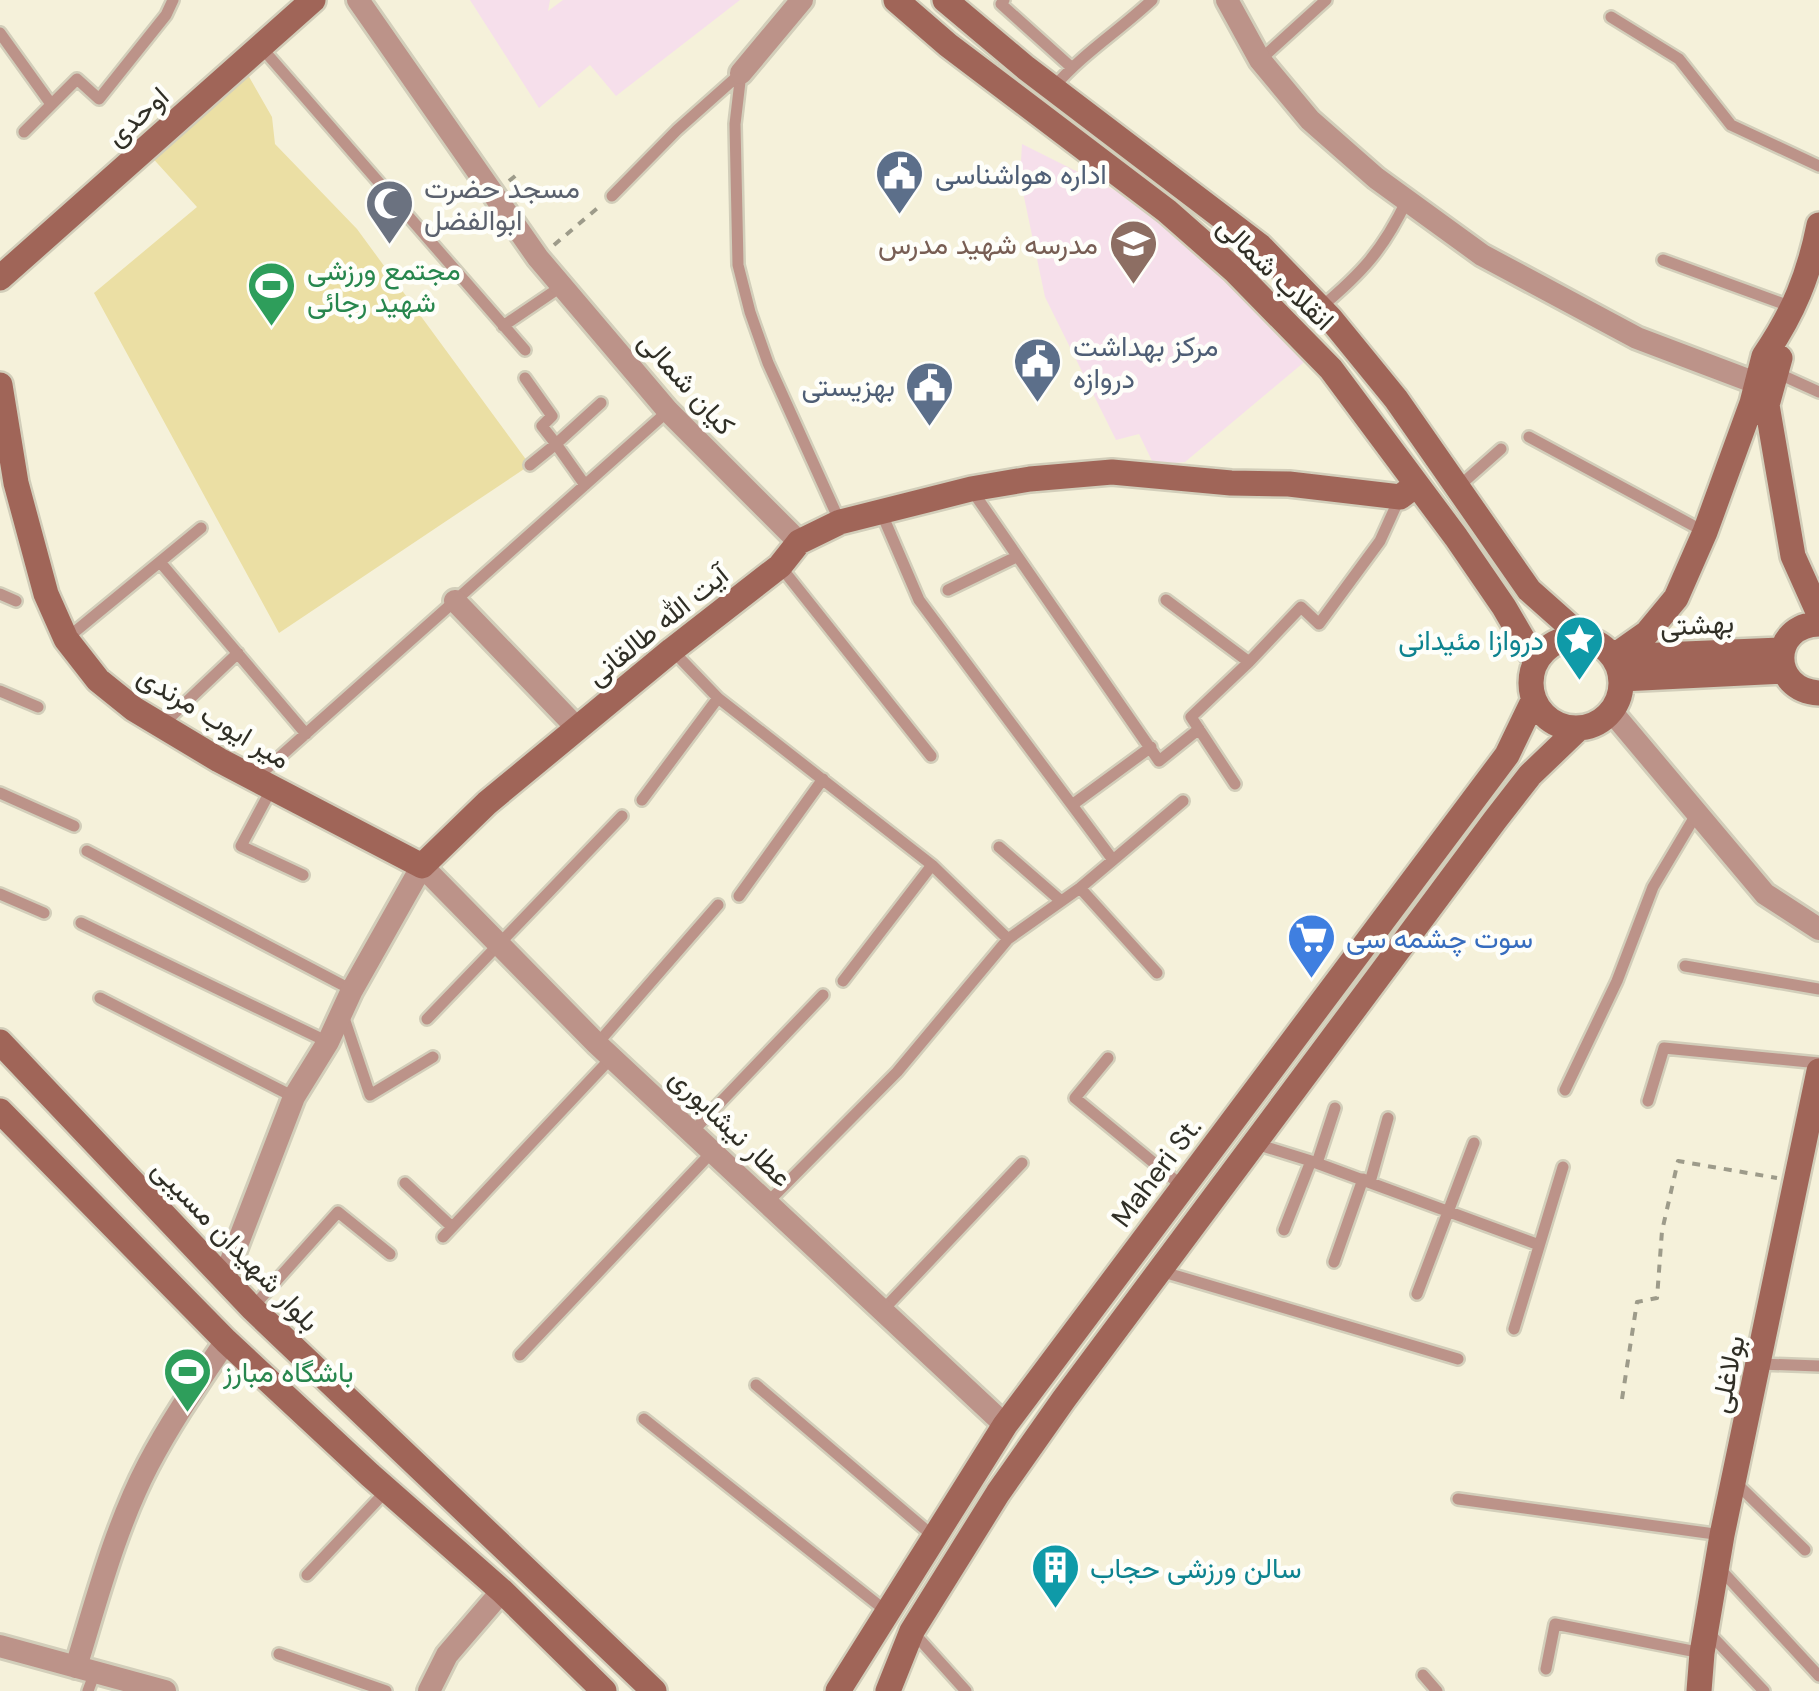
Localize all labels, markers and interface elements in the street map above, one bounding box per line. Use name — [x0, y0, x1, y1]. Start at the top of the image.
street label: اوحدی — [98, 78, 177, 154]
public building icon: اداره هواشناسی — [874, 148, 926, 216]
place label: اداره هواشناسی — [935, 156, 1107, 193]
place label: مسجد حضرت ابوالفضل — [424, 170, 580, 239]
mosque icon: مسجد حضرت ابوالفضل — [363, 178, 415, 246]
street label: انقلاب شمالی — [1209, 208, 1342, 338]
school or university icon: مدرسه شهید مدرس — [1107, 218, 1159, 286]
place label: مدرسه شهید مدرس — [878, 226, 1098, 263]
place label: مجتمع ورزشی شهید رجائی — [307, 252, 461, 321]
sports icon: مجتمع ورزشی شهید رجائی — [246, 260, 298, 328]
street label: کیان شمالی — [630, 323, 743, 443]
place label: مرکز بهداشت دروازه — [1073, 328, 1219, 397]
public building icon: مرکز بهداشت دروازه — [1012, 336, 1064, 404]
public building icon: بهزیستی — [904, 360, 956, 428]
place label: بهزیستی — [801, 368, 895, 405]
street label: آیت الله طالقانی — [579, 555, 738, 694]
street label: بهشتی — [1659, 604, 1735, 645]
place icon: دروازا مئیدانی — [1553, 614, 1605, 682]
place label: دروازا مئیدانی — [1398, 622, 1544, 659]
street label: میر ایوب مرندی — [131, 657, 297, 778]
supermarket icon: سوت چشمه سی — [1285, 912, 1337, 980]
place label: سوت چشمه سی — [1346, 920, 1533, 957]
street label: عطار نیشابوری — [661, 1060, 800, 1195]
street label: Maheri St. — [1103, 1110, 1210, 1235]
street label: بلوار شهیدان مسیبی — [144, 1151, 328, 1340]
street label: بولاغلی — [1701, 1332, 1754, 1416]
sports icon: باشگاه مبارز — [162, 1346, 214, 1414]
place label: باشگاه مبارز — [222, 1354, 354, 1391]
building icon: سالن ورزشی حجاب — [1029, 1542, 1081, 1610]
place label: سالن ورزشی حجاب — [1090, 1550, 1301, 1587]

